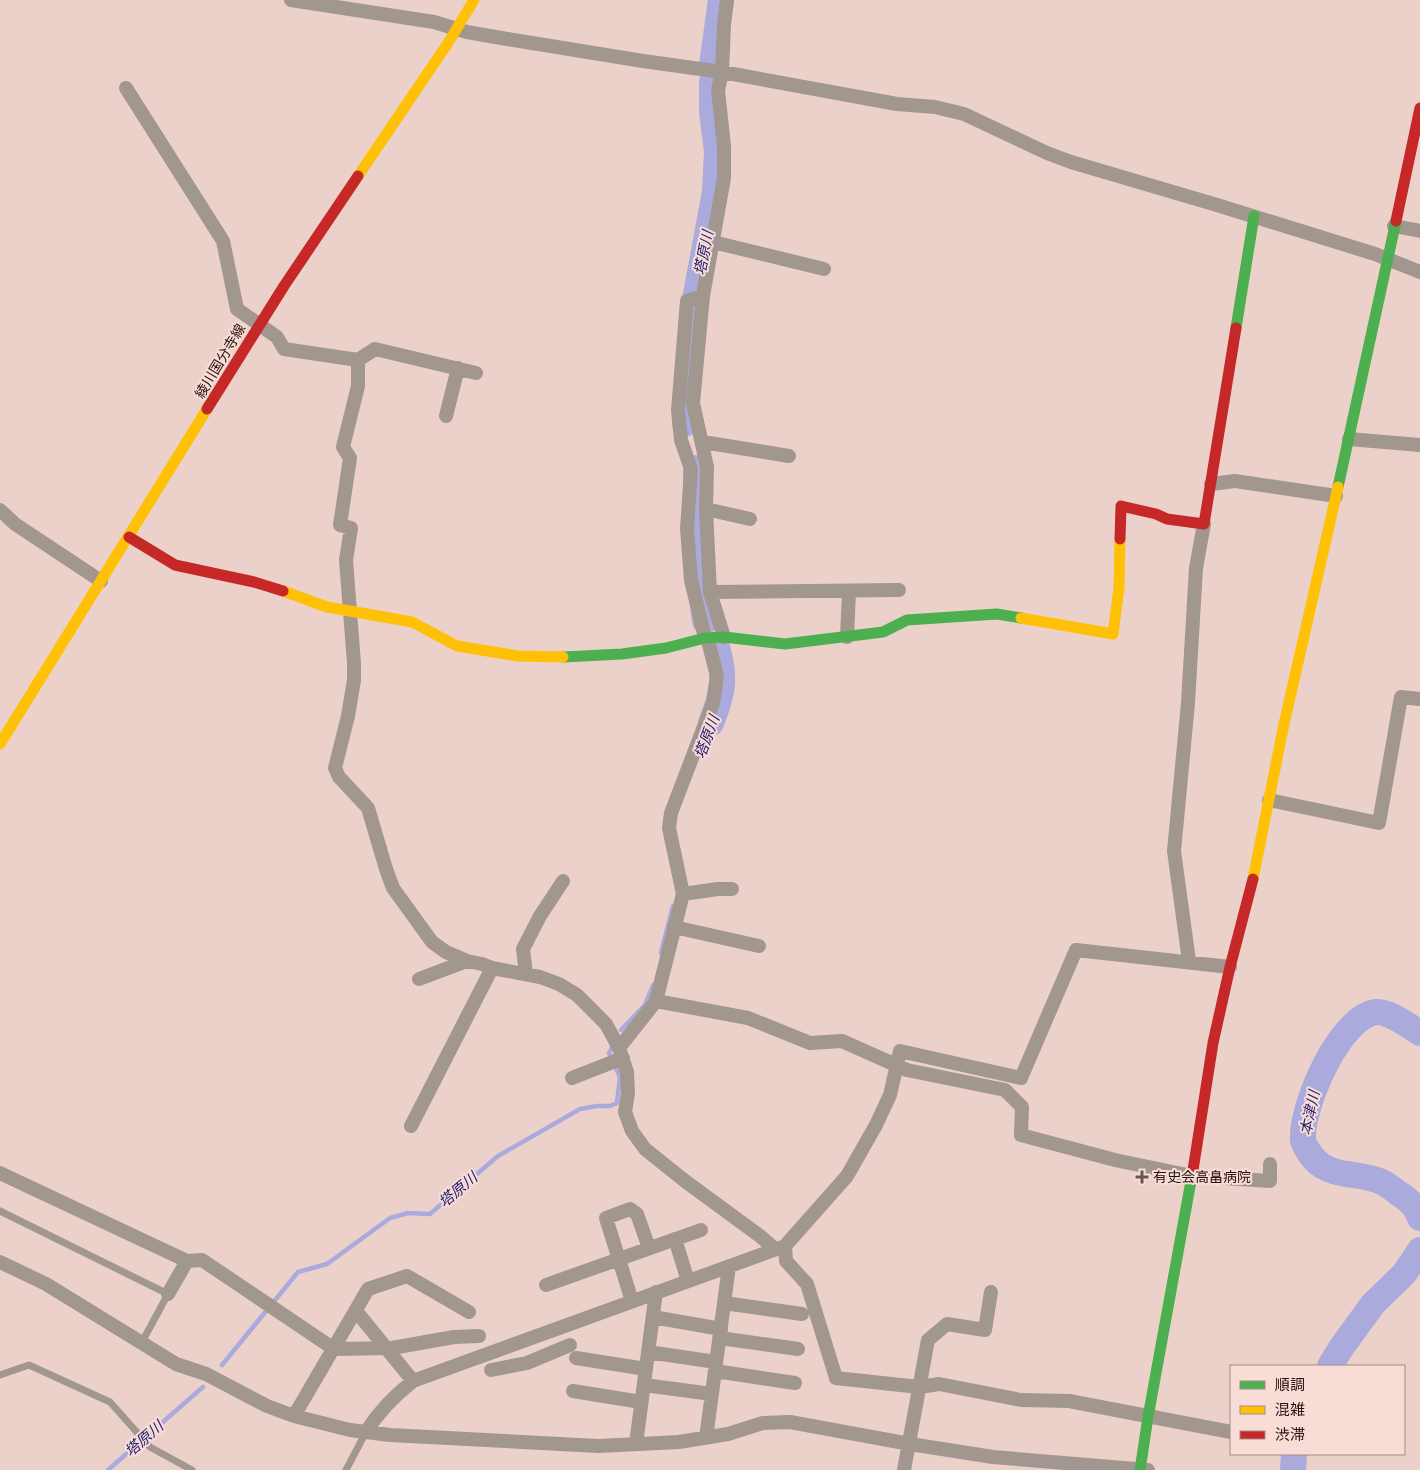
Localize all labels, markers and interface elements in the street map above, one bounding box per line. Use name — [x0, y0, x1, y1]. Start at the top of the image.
water label: 塔原川 — [691, 227, 718, 277]
street label: 綾川国分寺線 — [192, 321, 249, 402]
water label: 塔原川 — [691, 711, 724, 761]
water label: 本津川 — [1297, 1087, 1324, 1137]
water label: 塔原川 — [435, 1167, 483, 1211]
place label: 有史会高畠病院 — [1153, 1169, 1251, 1186]
marker: 有史会高畠病院 — [1135, 1170, 1149, 1184]
legend — [1230, 1365, 1405, 1455]
text: 順調 — [1275, 1376, 1305, 1394]
text: 混雑 — [1275, 1401, 1305, 1419]
water label: 塔原川 — [121, 1416, 168, 1461]
text: 渋滞 — [1275, 1426, 1305, 1444]

